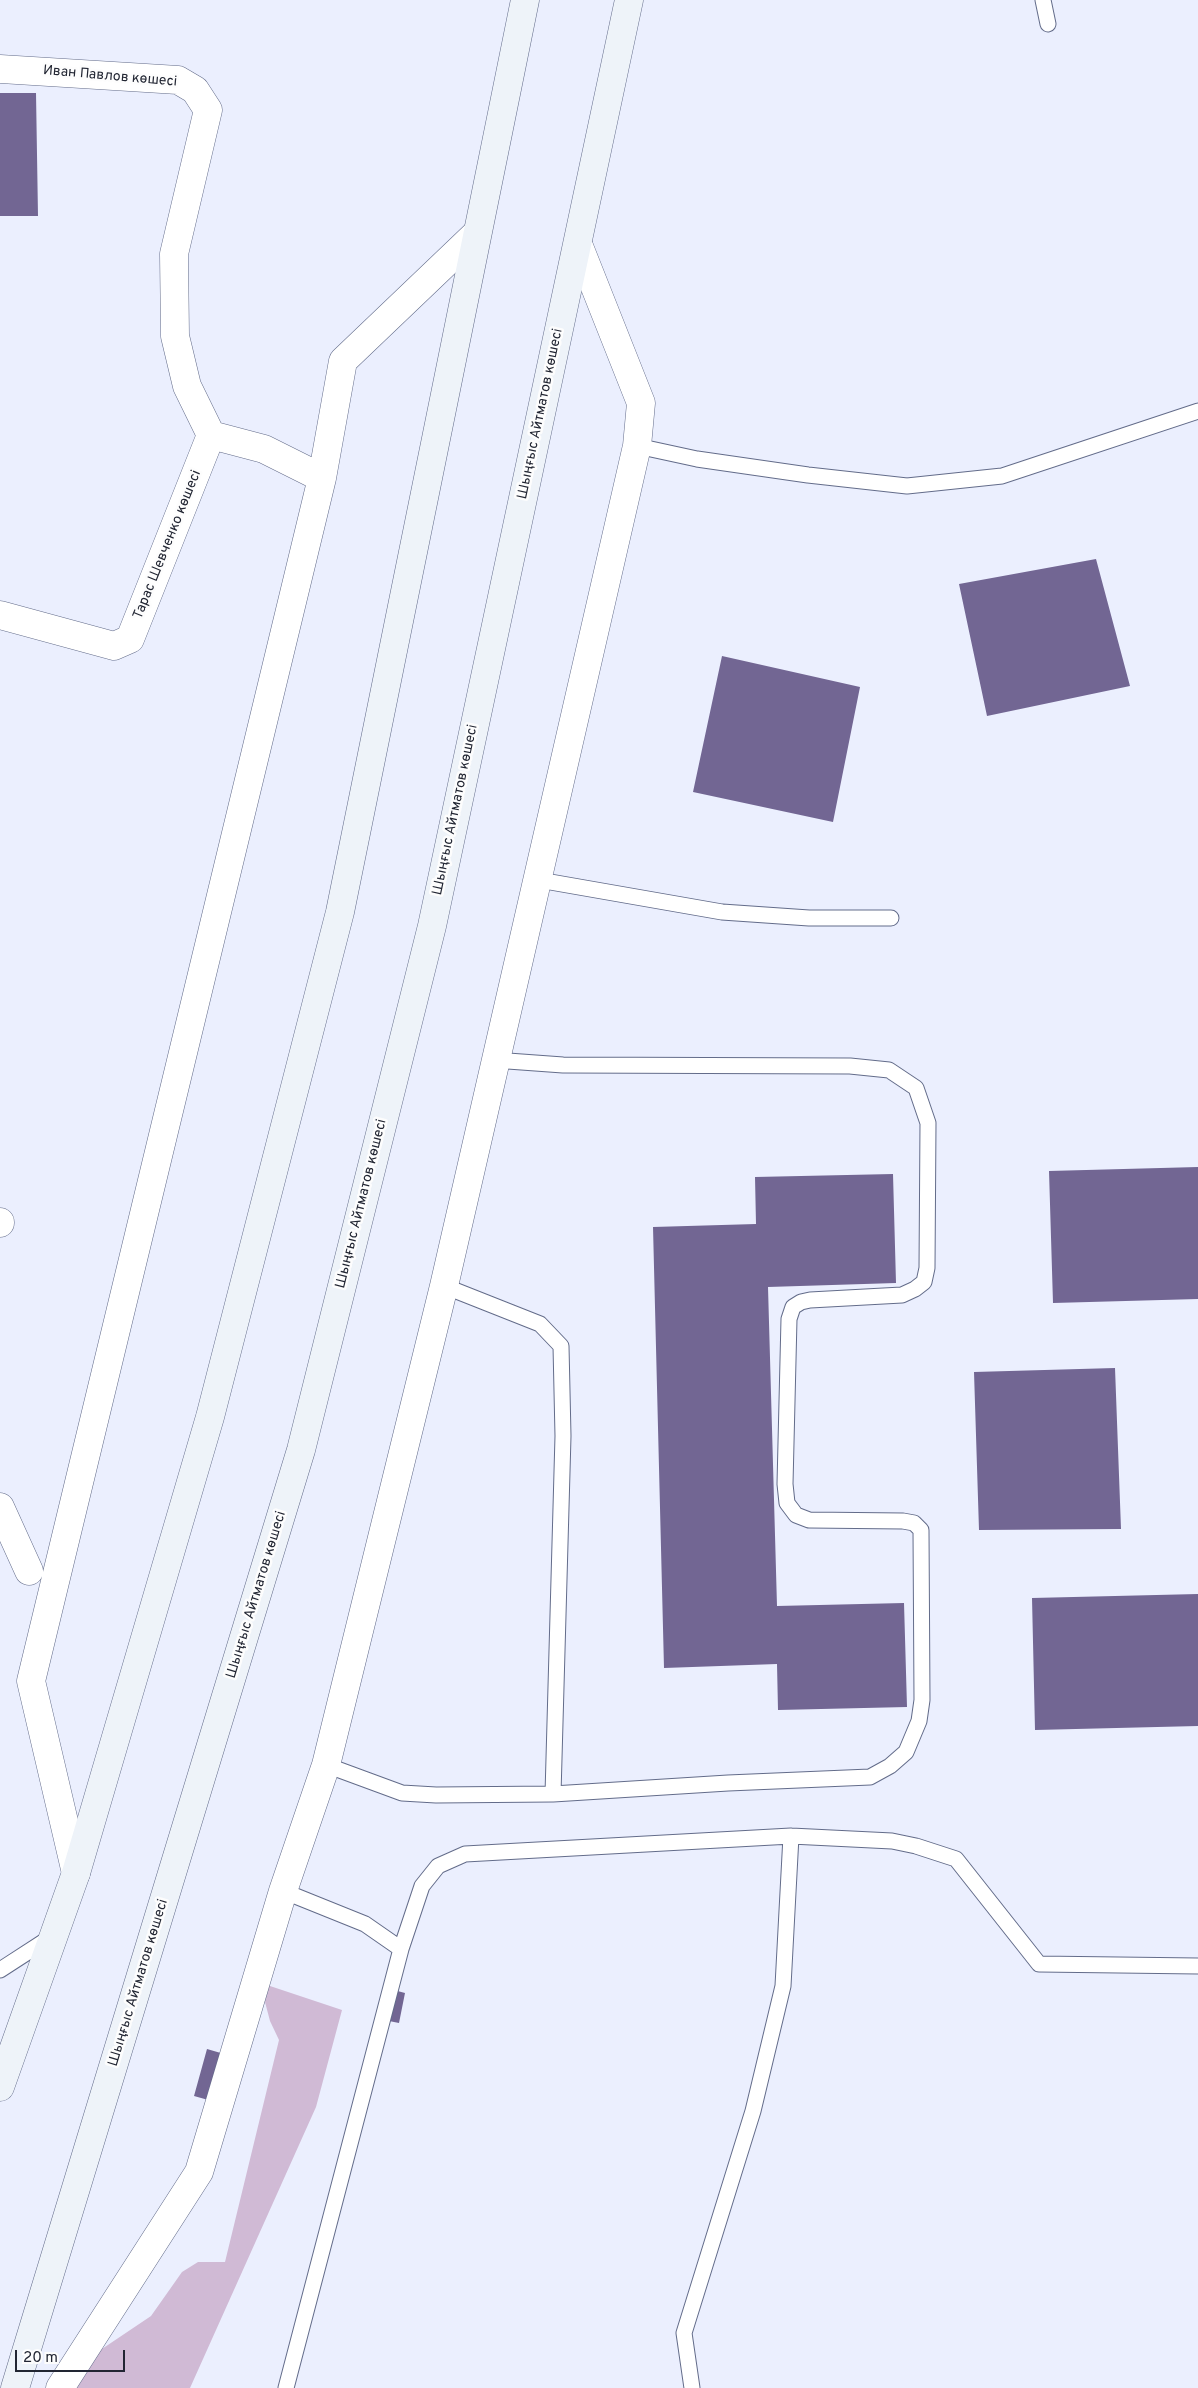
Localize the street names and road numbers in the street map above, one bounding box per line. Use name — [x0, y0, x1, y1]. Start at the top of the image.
street label: Иван Павлов көшесі — [42, 63, 178, 91]
street label: Шыңғыс Айтматов көшесі — [515, 327, 567, 501]
street label: Тарас Шевченко көшесі — [130, 468, 206, 622]
street label: Шыңғыс Айтматов көшесі — [430, 723, 482, 897]
street label: Шыңғыс Айтматов көшесі — [333, 1118, 391, 1290]
street label: Шыңғыс Айтматов көшесі — [224, 1509, 290, 1681]
street label: Шыңғыс Айтматов көшесі — [106, 1897, 172, 2069]

